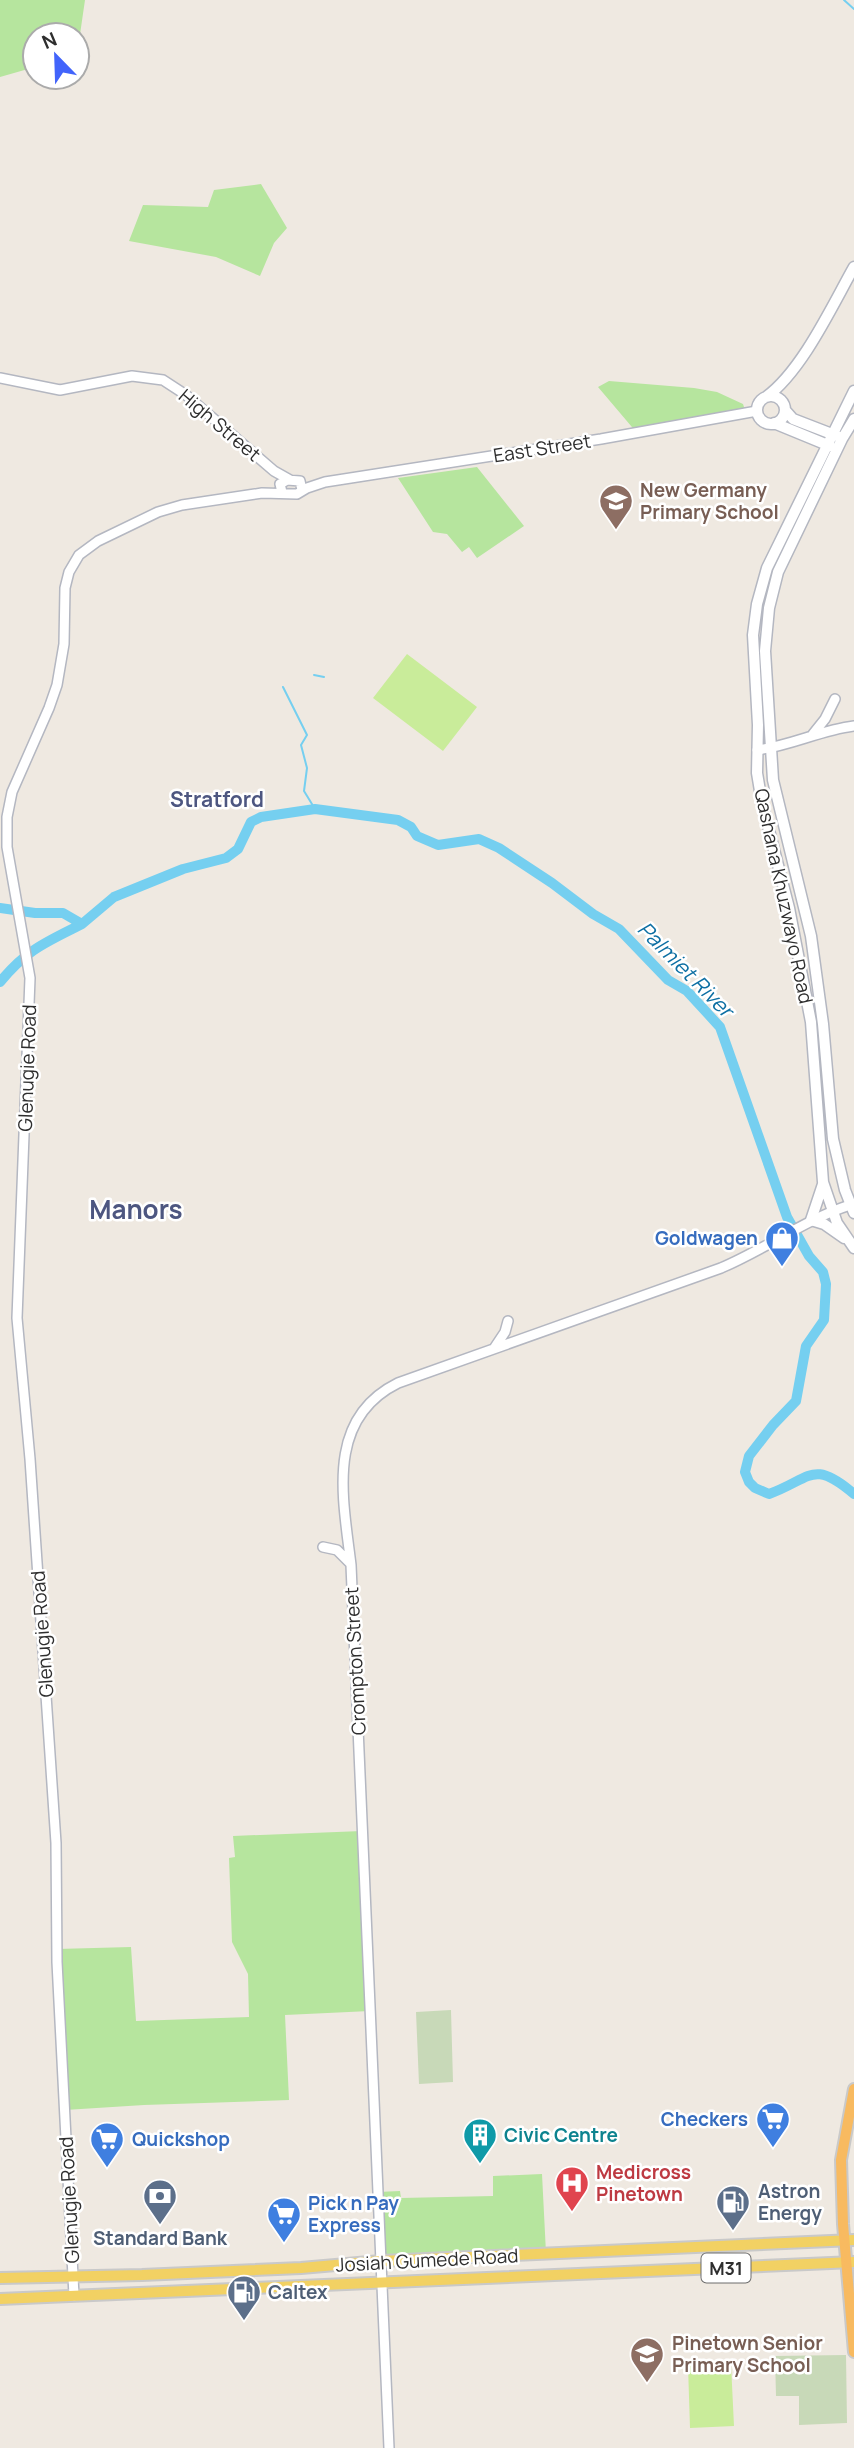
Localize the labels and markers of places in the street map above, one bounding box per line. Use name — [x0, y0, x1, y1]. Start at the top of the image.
place label: New Germany Primary School — [640, 477, 779, 525]
school or university icon: New Germany Primary School — [597, 482, 635, 531]
shop icon: Goldwagen — [763, 1219, 801, 1268]
place label: Goldwagen — [655, 1225, 758, 1251]
supermarket icon: Checkers — [754, 2100, 792, 2149]
place label: Checkers — [661, 2106, 748, 2132]
building icon: Civic Centre — [461, 2116, 499, 2165]
supermarket icon: Quickshop — [88, 2120, 126, 2169]
place label: Civic Centre — [504, 2122, 618, 2148]
place label: Quickshop — [132, 2126, 230, 2152]
place label: Medicross Pinetown — [596, 2159, 691, 2207]
hospital icon: Medicross Pinetown — [553, 2164, 591, 2213]
bank icon: Standard Bank — [141, 2177, 179, 2226]
place label: Astron Energy — [758, 2178, 822, 2226]
fuel station icon: Astron Energy — [714, 2183, 752, 2232]
place label: Pick n Pay Express — [308, 2190, 399, 2238]
supermarket icon: Pick n Pay Express — [265, 2195, 303, 2244]
place label: Standard Bank — [93, 2225, 228, 2251]
fuel station icon: Caltex — [225, 2273, 263, 2322]
place label: Caltex — [268, 2279, 328, 2305]
place label: Pinetown Senior Primary School — [672, 2330, 823, 2378]
school or university icon: Pinetown Senior Primary School — [628, 2335, 666, 2384]

